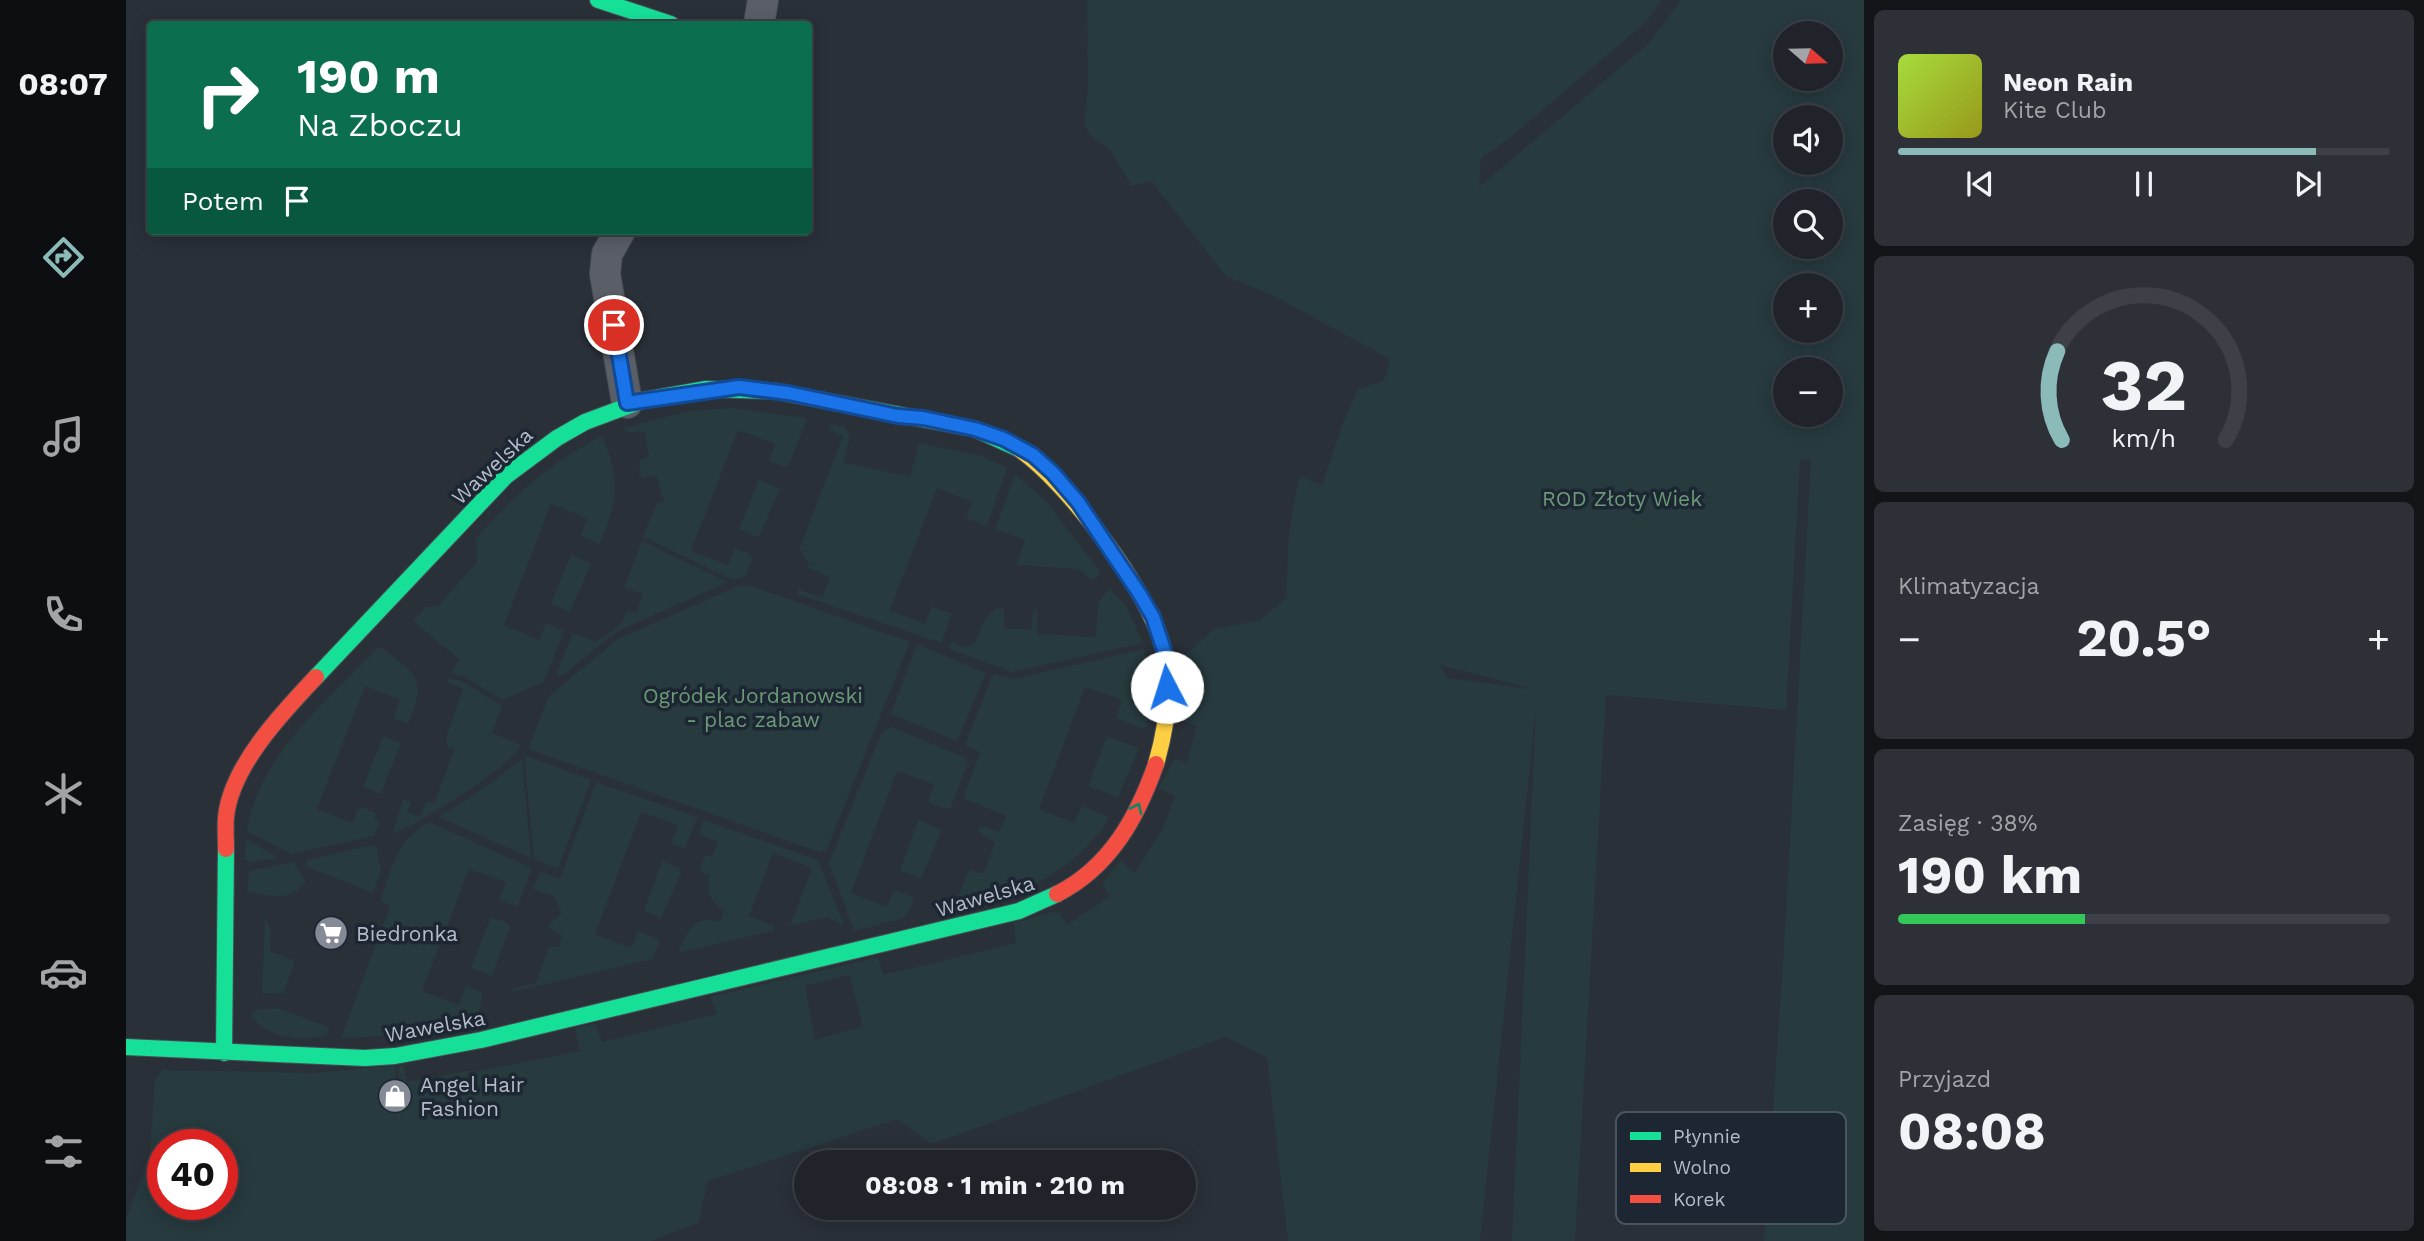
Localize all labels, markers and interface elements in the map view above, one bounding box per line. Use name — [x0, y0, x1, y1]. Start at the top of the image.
north arrow — [1773, 21, 1843, 91]
map controls — [1773, 21, 1843, 427]
text: 190 m — [297, 47, 440, 105]
icon: right — [182, 49, 273, 140]
text: 08:07 — [18, 65, 108, 103]
text: Neon Rain — [2003, 67, 2133, 97]
text: Kite Club — [2003, 97, 2106, 124]
button: sound — [1773, 105, 1843, 175]
text: Na Zboczu — [297, 106, 463, 144]
icon: previous — [1961, 165, 1999, 203]
icon: pause — [2125, 165, 2163, 203]
icon: next — [2289, 165, 2327, 203]
icon: arrive — [278, 182, 316, 220]
text: Potem — [182, 186, 264, 216]
button: search — [1773, 189, 1843, 259]
icon: directions — [39, 233, 88, 282]
button: + — [1773, 273, 1843, 343]
pin — [584, 295, 644, 355]
icon: arrive — [595, 306, 633, 344]
text: 32 — [2101, 343, 2187, 429]
button: − — [1773, 357, 1843, 427]
icon: music — [39, 412, 88, 461]
street label: Wawelska — [446, 422, 538, 510]
text: km/h — [2112, 424, 2176, 453]
park label: ROD Złoty Wiek — [1542, 486, 1702, 511]
text: Klimatyzacja — [1898, 573, 2040, 600]
icon: phone — [39, 590, 88, 639]
text: 20.5° — [2076, 608, 2212, 669]
text: − — [1898, 617, 1921, 661]
text: + — [2367, 617, 2390, 661]
position arrow — [1130, 650, 1204, 724]
park label: Ogródek Jordanowski - plac zabaw — [643, 683, 863, 732]
icon: climate — [39, 769, 88, 818]
one-way arrow — [1129, 803, 1143, 815]
text: Zasięg · 38% — [1898, 810, 2037, 837]
text: 190 km — [1898, 845, 2082, 906]
street label: Wawelska — [933, 870, 1037, 922]
supermarket icon: Biedronka — [312, 914, 350, 952]
place label: Biedronka — [356, 921, 458, 946]
icon: car — [39, 948, 88, 997]
street label: Wawelska — [383, 1005, 487, 1047]
text: Przyjazd — [1898, 1066, 1991, 1093]
place label: Angel Hair Fashion — [420, 1072, 525, 1121]
shop icon: Angel Hair Fashion — [376, 1077, 414, 1115]
text: 08:08 — [1898, 1101, 2046, 1162]
legend — [1616, 1112, 1846, 1224]
text: Płynnie — [1673, 1125, 1741, 1148]
icon: filters — [39, 1127, 88, 1176]
speed limit sign: 40 — [147, 1129, 238, 1220]
text: Wolno — [1673, 1156, 1731, 1179]
text: 08:08 · 1 min · 210 m — [865, 1170, 1125, 1200]
text: Korek — [1673, 1188, 1725, 1211]

